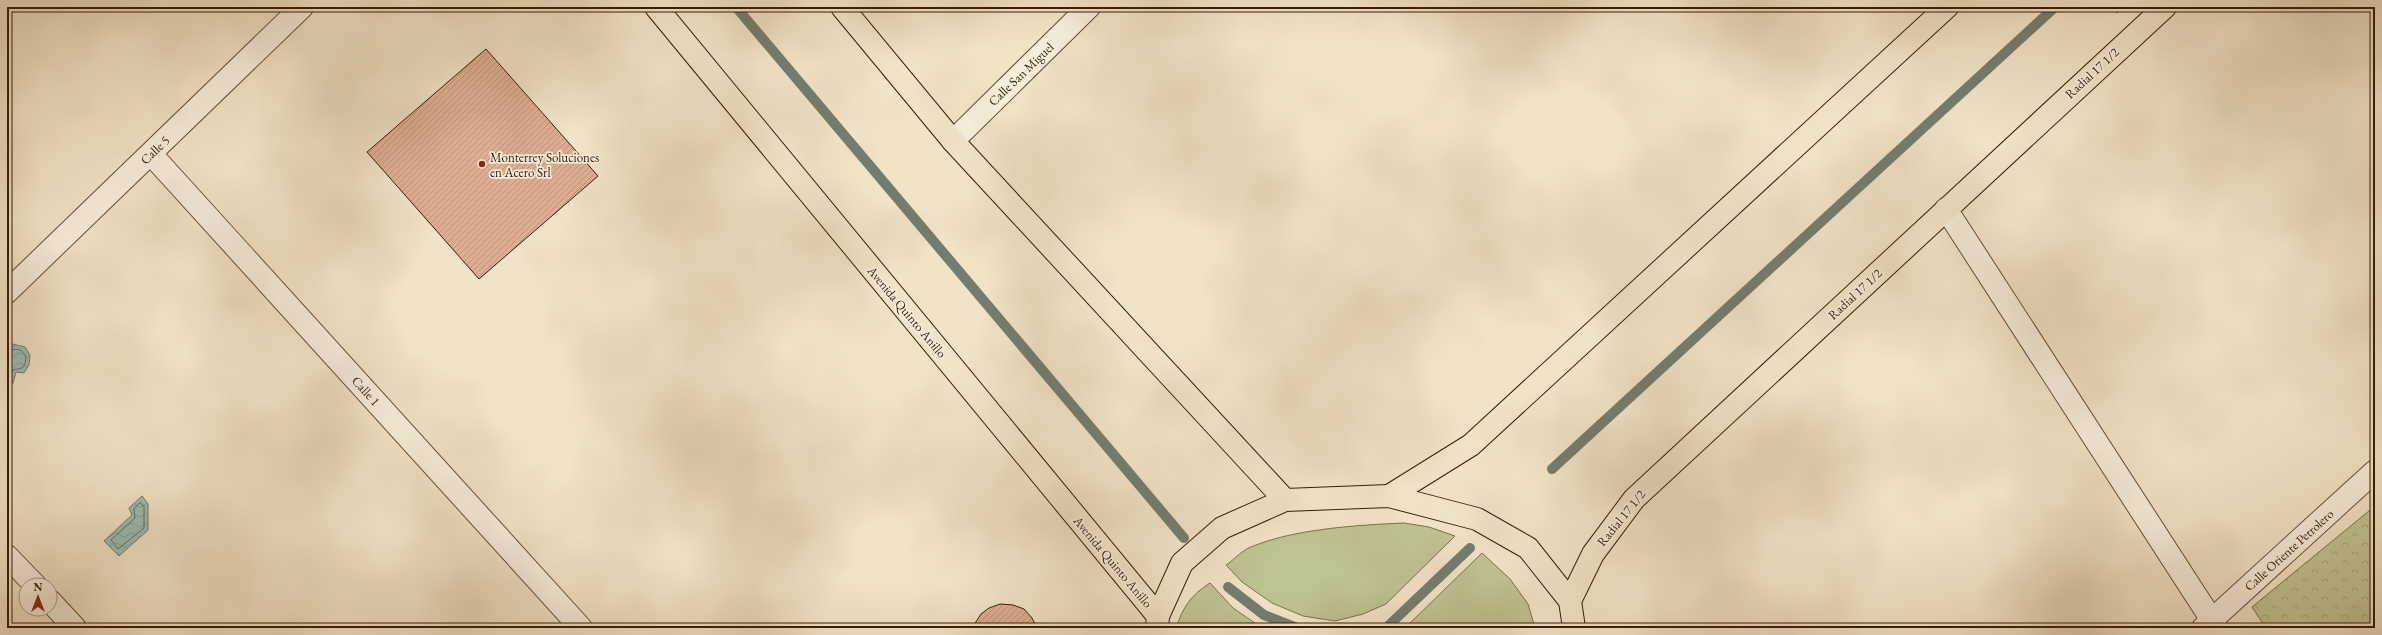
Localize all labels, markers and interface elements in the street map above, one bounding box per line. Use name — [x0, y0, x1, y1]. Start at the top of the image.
street label: Calle San Miguel — [985, 38, 1057, 110]
street label: Radial 17 1/2 — [2061, 43, 2123, 102]
street label: Calle 5 — [137, 132, 173, 168]
place label: Monterrey Soluciones en Acero Srl — [490, 149, 599, 181]
marker: Monterrey Soluciones en Acero Srl — [477, 159, 487, 169]
street label: Avenida Quinto Anillo — [863, 262, 950, 361]
street label: Radial 17 1/2 — [1824, 264, 1886, 323]
street label: Calle 1 — [348, 372, 384, 410]
street label: Radial 17 1/2 — [1593, 486, 1649, 550]
street label: Calle Oriente Petrolero — [2241, 505, 2337, 595]
street label: Avenida Quinto Anillo — [1069, 512, 1156, 611]
north arrow — [18, 577, 58, 617]
text: N — [34, 580, 43, 594]

